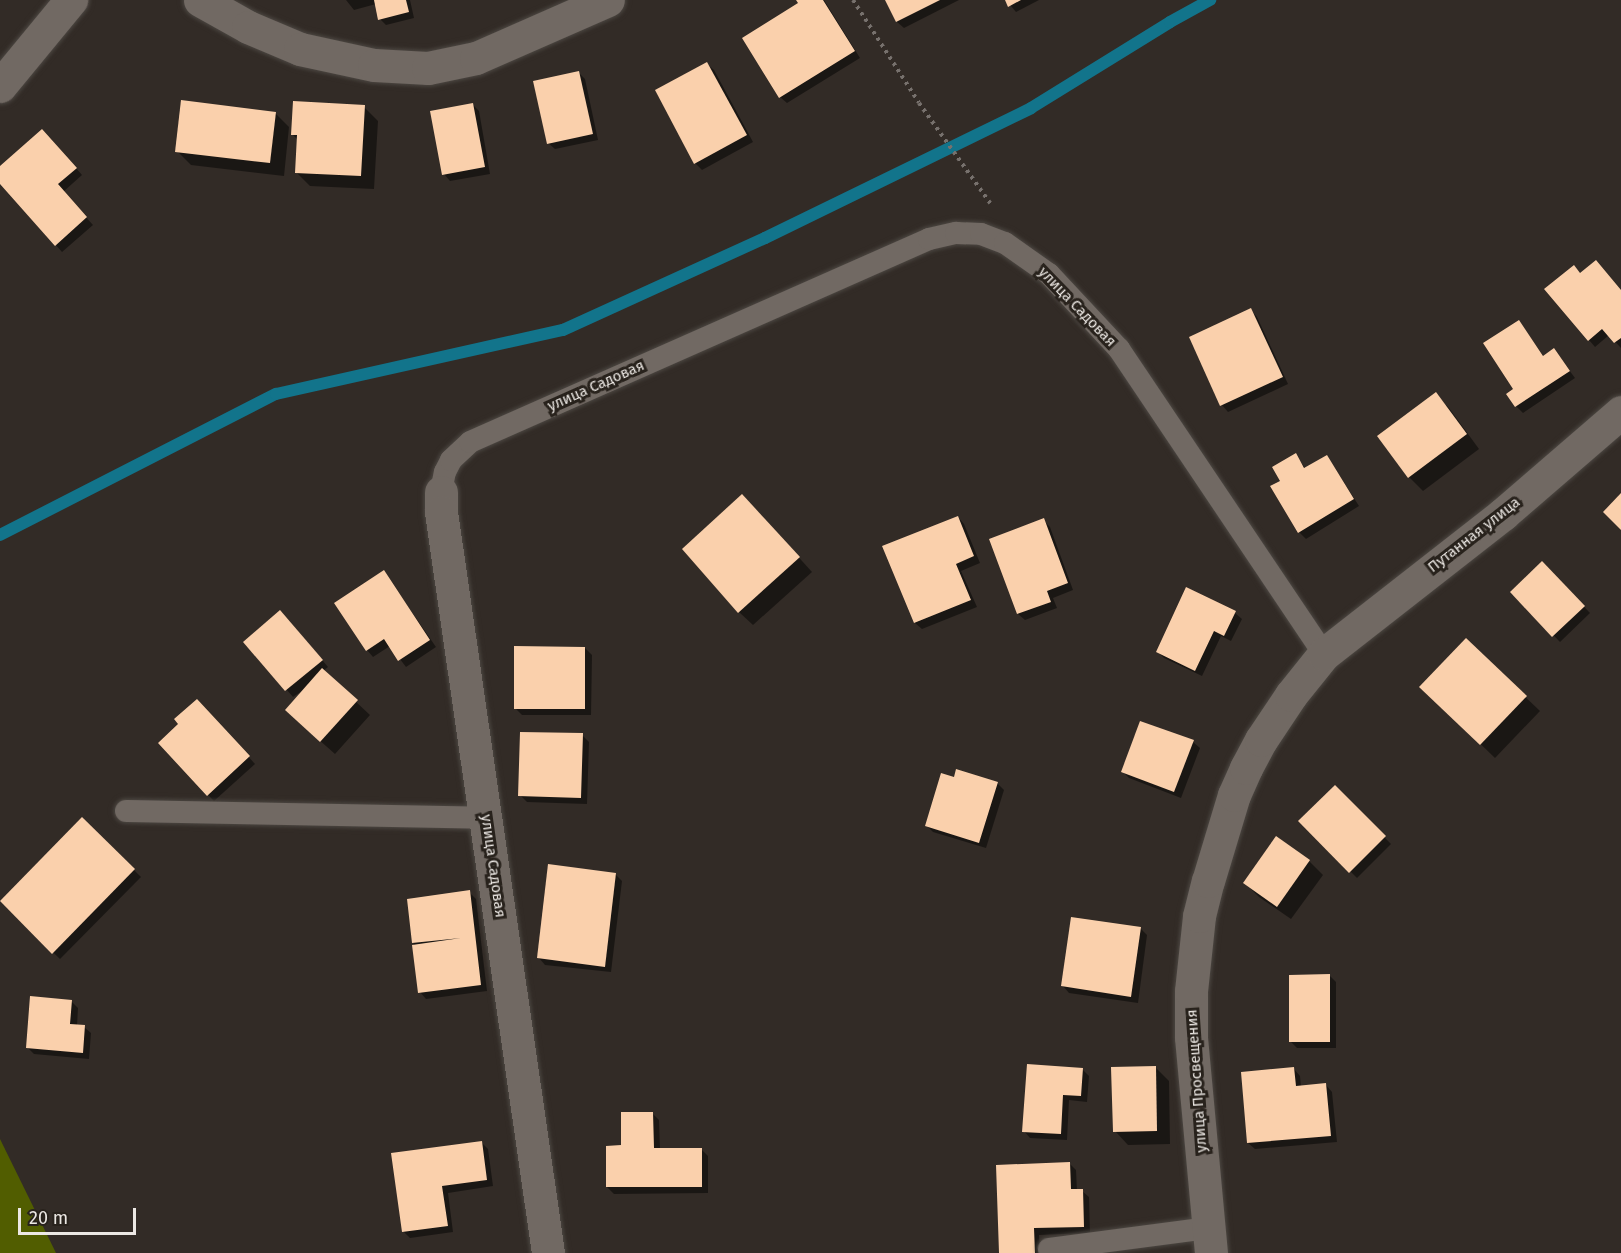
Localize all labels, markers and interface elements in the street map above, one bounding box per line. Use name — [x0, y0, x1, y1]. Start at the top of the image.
street label: улица Садовая — [1034, 263, 1120, 351]
street label: улица Садовая — [545, 357, 647, 415]
street label: Путанная улица — [1424, 493, 1524, 577]
street label: улица Садовая — [477, 813, 509, 919]
street label: улица Просвещения — [1183, 1009, 1211, 1153]
scale bar — [21, 1196, 140, 1234]
text: 20 m — [29, 1207, 68, 1229]

